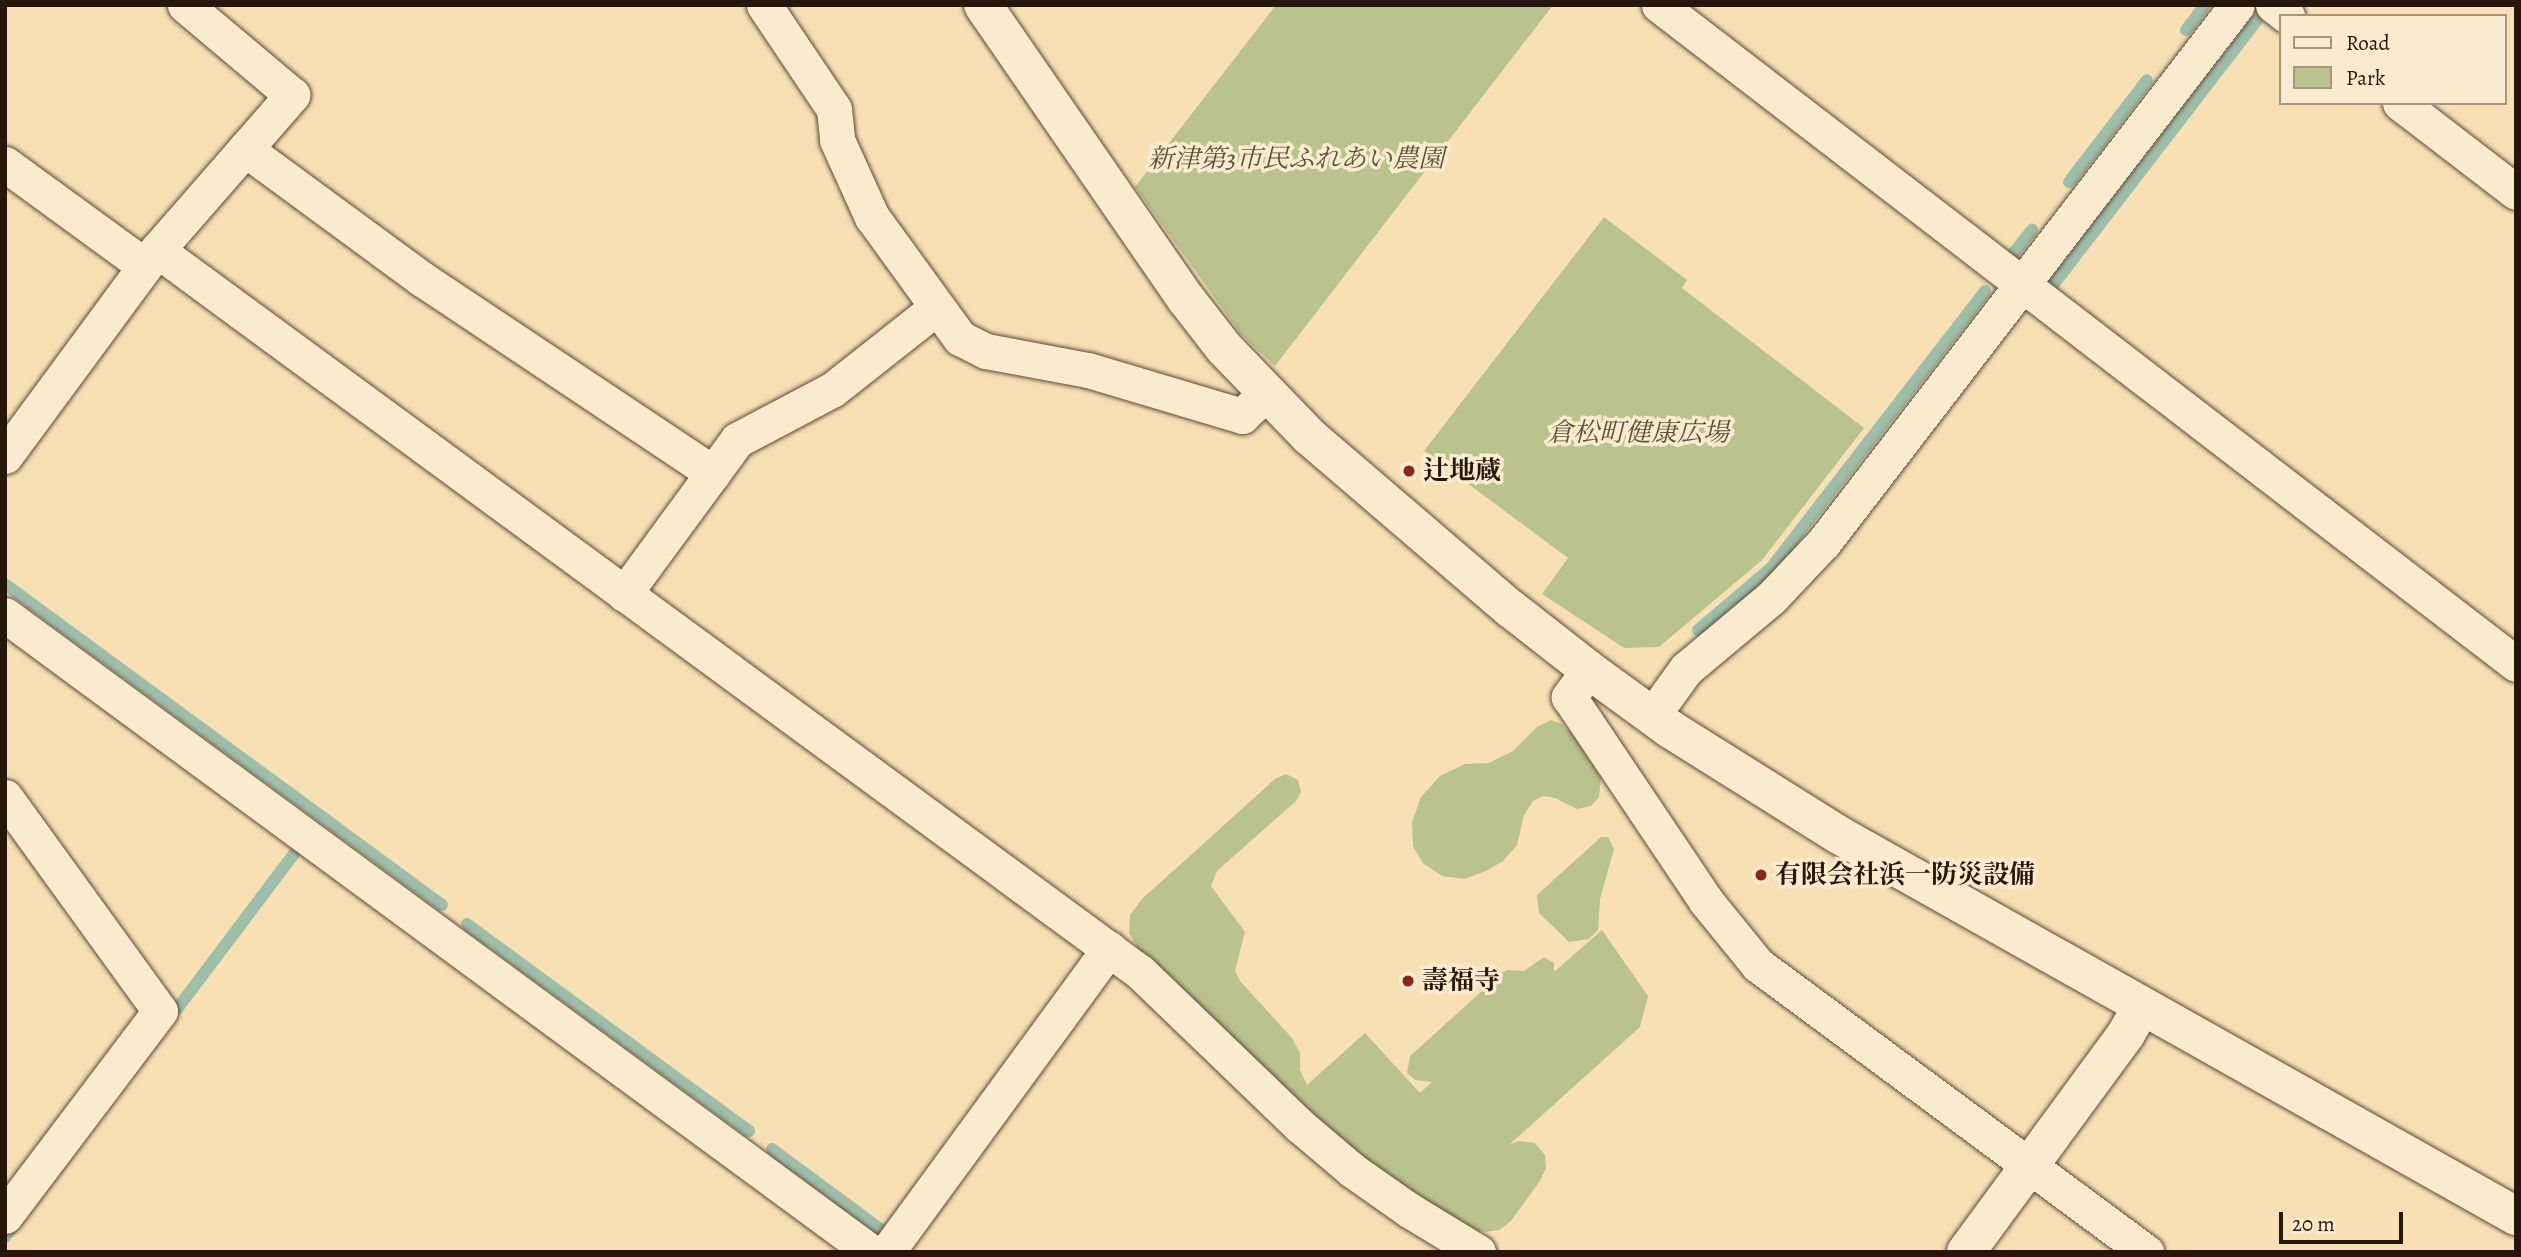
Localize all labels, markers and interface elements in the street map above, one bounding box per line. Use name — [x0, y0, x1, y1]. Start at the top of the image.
legend — [2280, 14, 2507, 105]
text: Road — [2346, 29, 2390, 57]
text: Park — [2346, 64, 2385, 92]
park label: 新津第3市民ふれあい農園 — [1148, 143, 1444, 175]
park label: 倉松町健康広場 — [1547, 417, 1729, 449]
place label: 辻地蔵 — [1423, 455, 1501, 487]
marker: 辻地蔵 — [1401, 463, 1417, 479]
place label: 有限会社浜一防災設備 — [1775, 859, 2035, 891]
marker: 有限会社浜一防災設備 — [1753, 867, 1769, 883]
place label: 壽福寺 — [1422, 965, 1500, 997]
marker: 壽福寺 — [1400, 973, 1416, 989]
scale bar — [2283, 1198, 2407, 1242]
text: 20 m — [2292, 1210, 2335, 1238]

